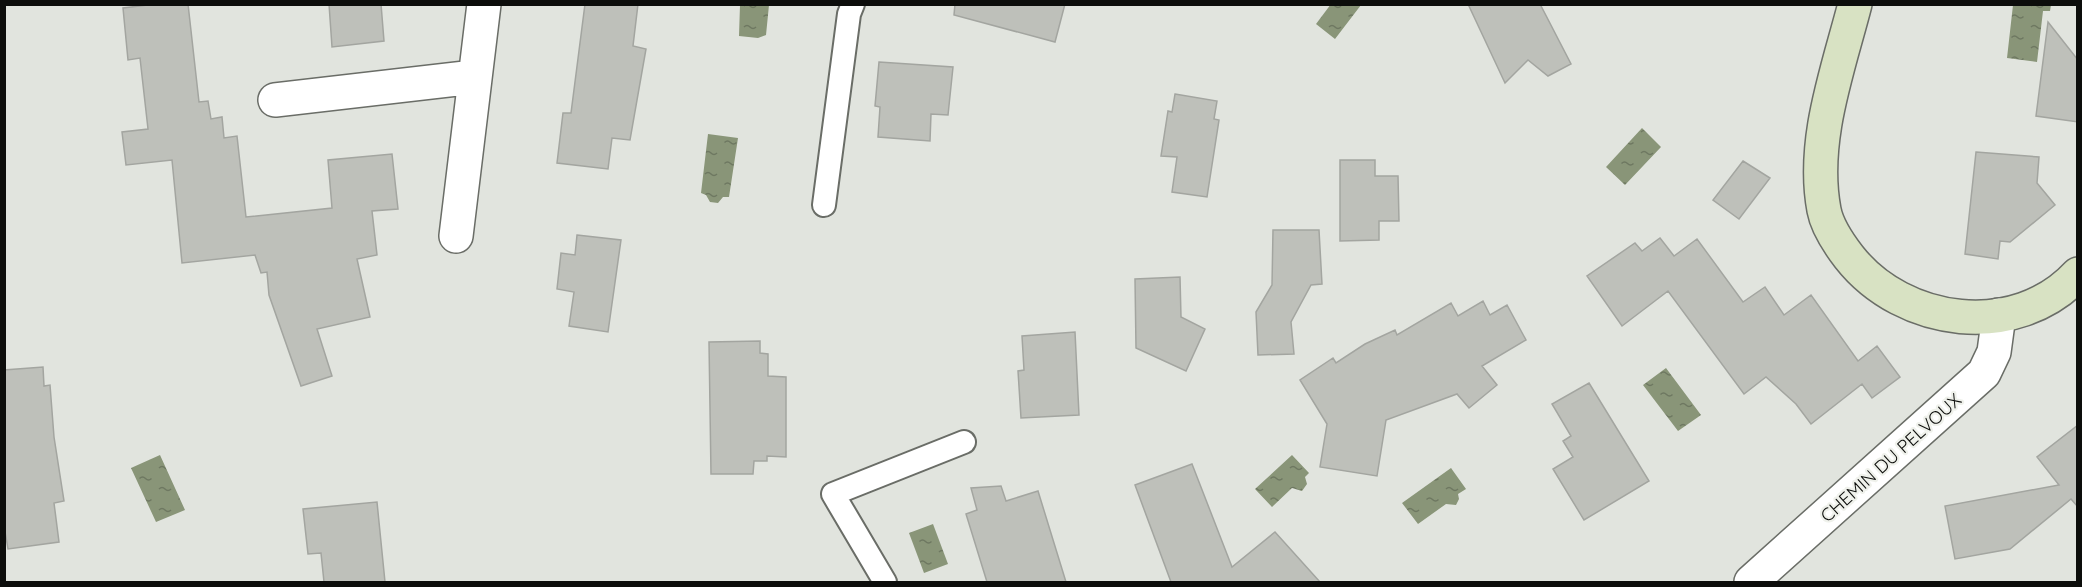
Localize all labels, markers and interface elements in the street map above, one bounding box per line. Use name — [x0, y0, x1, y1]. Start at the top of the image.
street label: CHEMIN DU PELVOUX — [1815, 388, 1966, 527]

